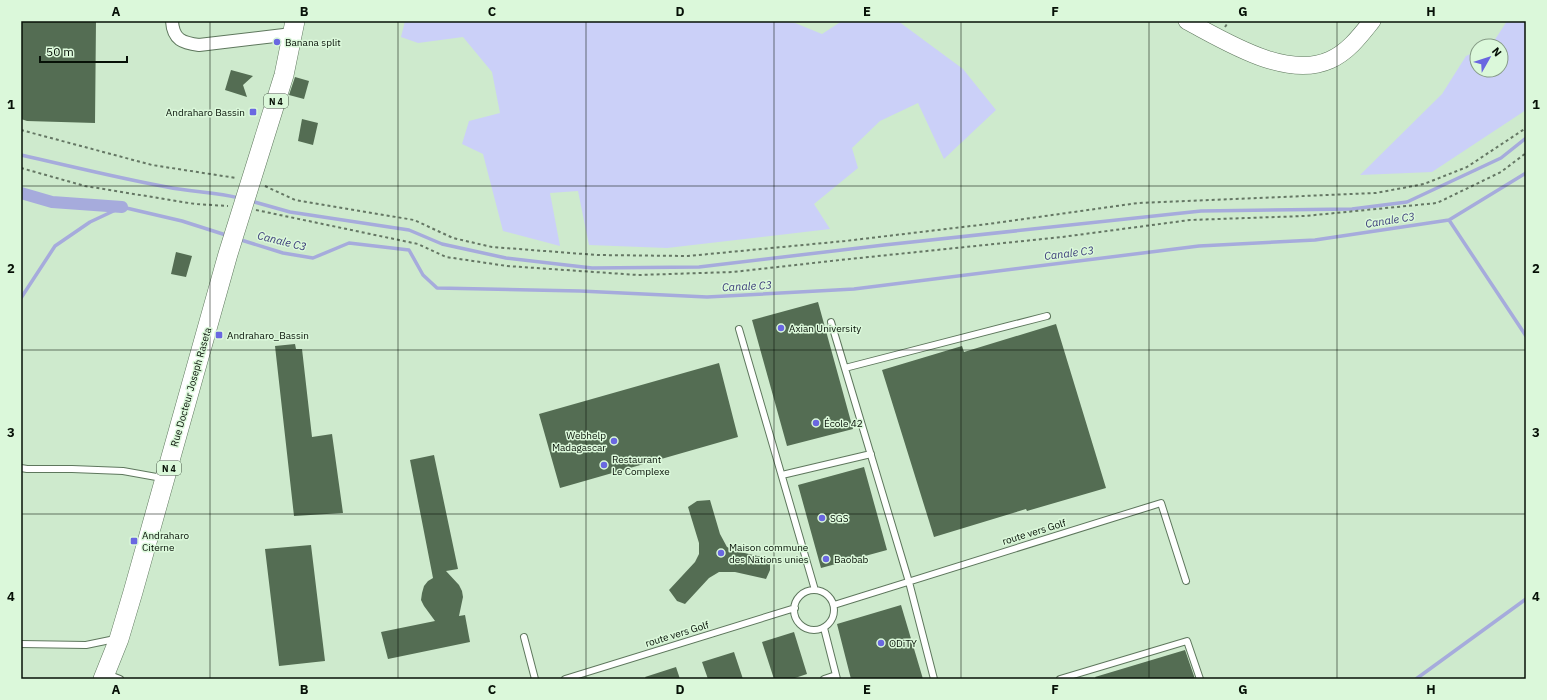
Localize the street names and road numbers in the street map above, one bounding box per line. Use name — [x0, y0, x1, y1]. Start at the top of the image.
road number: N 4 — [264, 94, 288, 108]
street label: Rue Docteur Joseph Raseta — [168, 325, 214, 448]
road number: N 4 — [157, 461, 181, 475]
street label: route vers Golf — [1001, 516, 1068, 548]
street label: route vers Golf — [644, 618, 711, 650]

